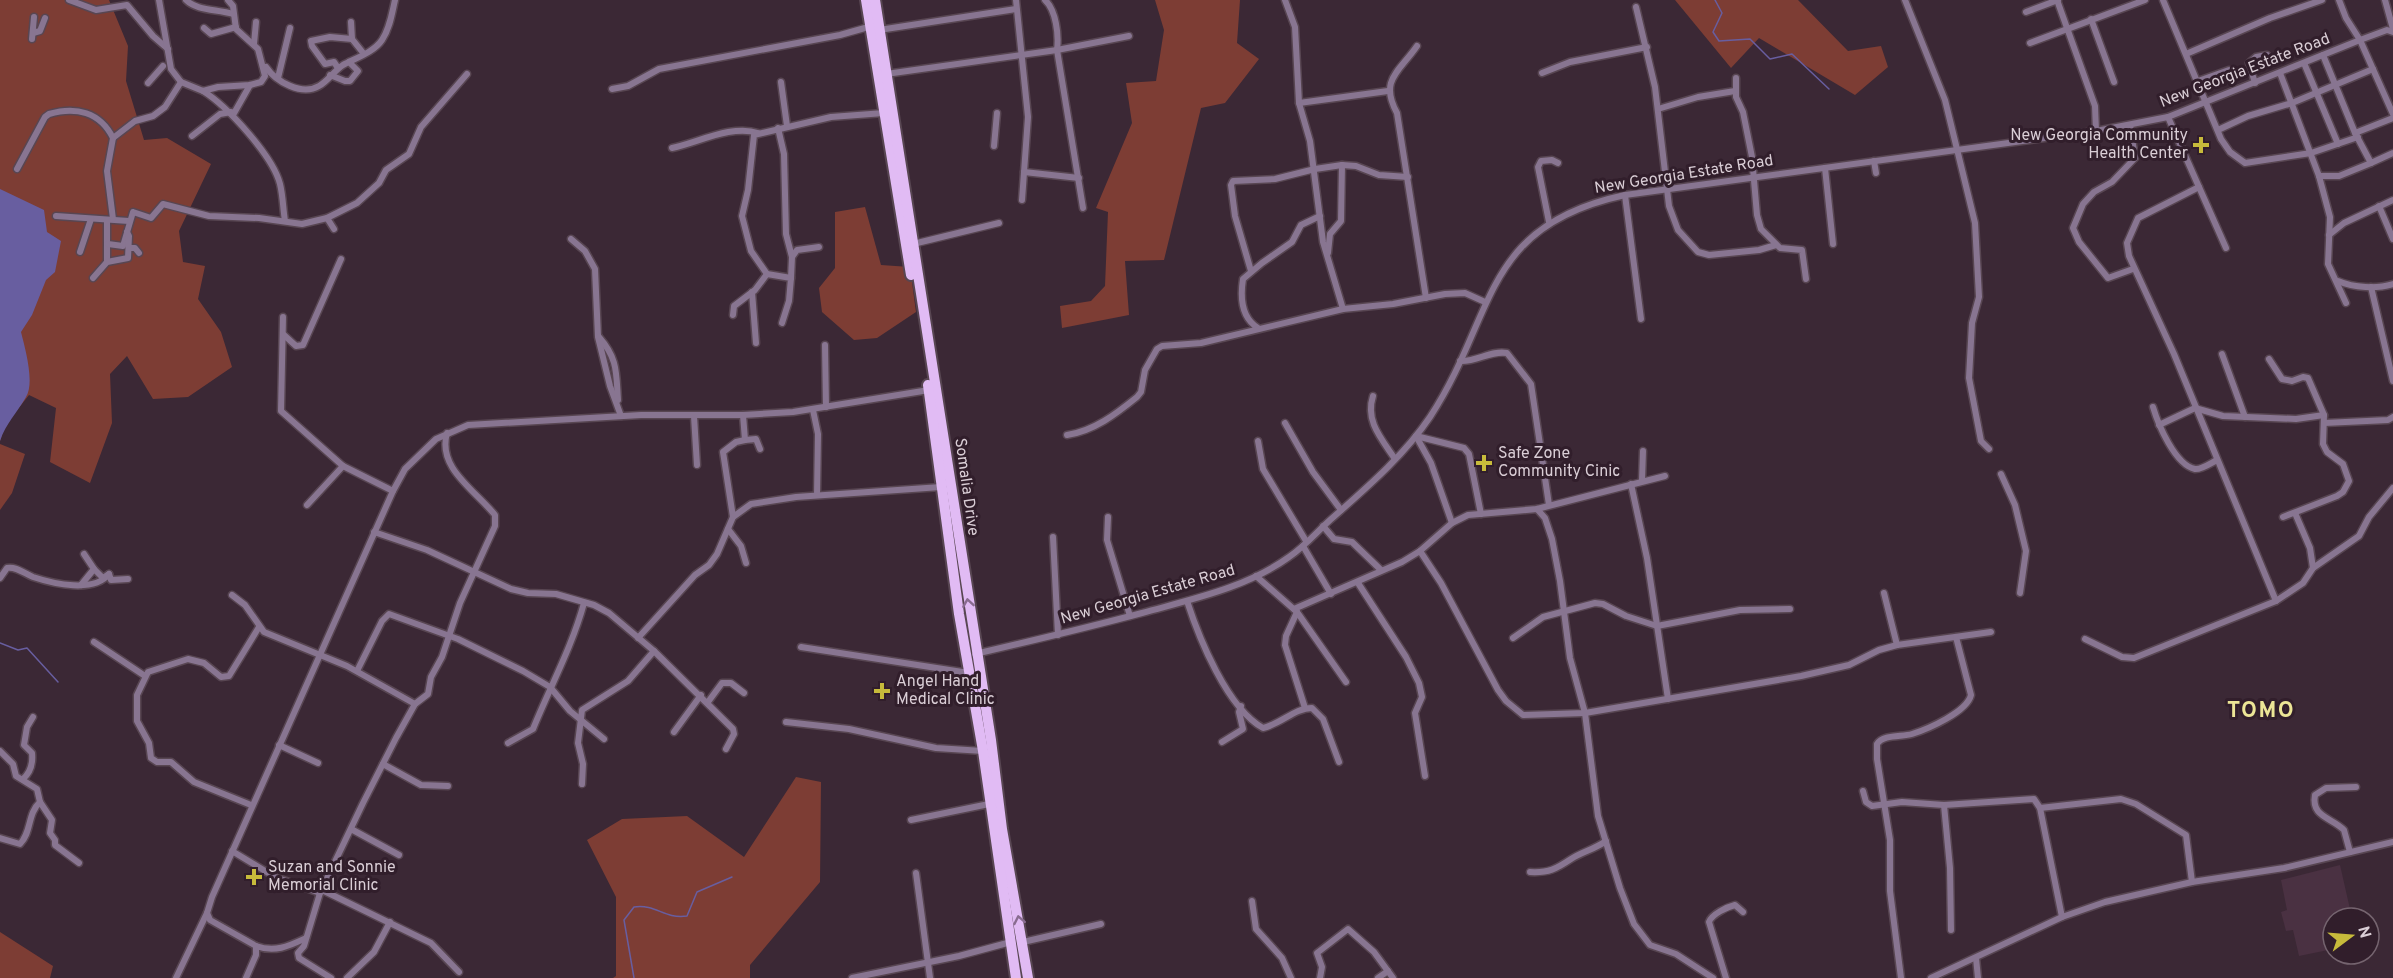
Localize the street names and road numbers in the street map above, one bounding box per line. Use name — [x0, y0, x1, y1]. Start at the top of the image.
street label: New Georgia Estate Road — [2157, 29, 2333, 113]
street label: New Georgia Estate Road — [1593, 151, 1775, 199]
street label: Somalia Drive — [949, 437, 983, 537]
street label: New Georgia Estate Road — [1058, 560, 1238, 630]

